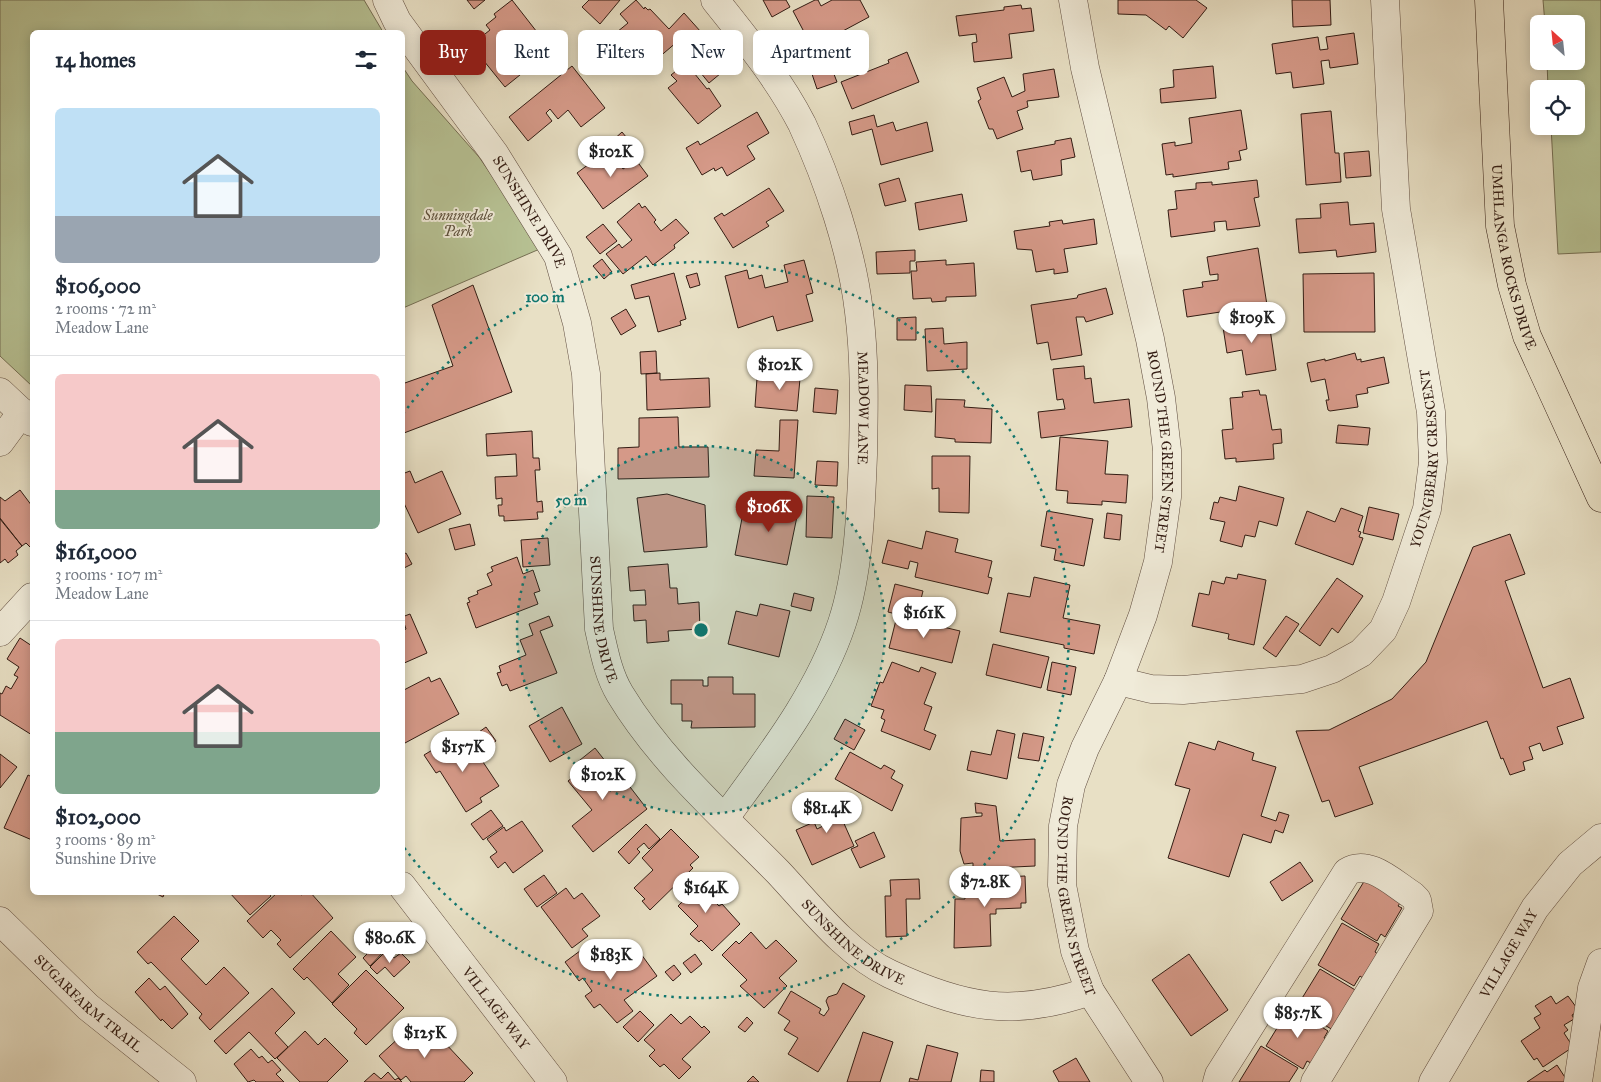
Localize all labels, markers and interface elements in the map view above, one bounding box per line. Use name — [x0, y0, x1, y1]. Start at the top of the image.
north arrow — [1530, 15, 1585, 70]
map controls — [1530, 15, 1585, 135]
chip: Buy — [420, 30, 486, 75]
chip: Rent — [496, 30, 568, 75]
chip: Filters — [578, 30, 663, 75]
chip: New — [673, 30, 743, 75]
chip: Apartment — [753, 30, 869, 75]
icon: filters — [352, 46, 380, 74]
text: 14 homes — [55, 47, 136, 73]
button: locate — [1530, 80, 1585, 135]
pin: $102K — [576, 136, 646, 178]
icon: home — [173, 141, 263, 231]
text: $102K — [589, 142, 633, 161]
street label: SUNSHINE DRIVE — [489, 153, 569, 270]
street label: UMHLANGA ROCKS DRIVE — [1488, 164, 1540, 353]
park label: Sunningdale Park — [422, 207, 493, 240]
text: $106,000 — [55, 273, 141, 299]
text: 100 m — [525, 288, 565, 306]
text: 2 rooms · 72 m² — [55, 299, 156, 318]
pin: $109K — [1217, 302, 1287, 344]
text: $109K — [1229, 308, 1275, 327]
text: Meadow Lane — [55, 318, 149, 337]
pin: $102K — [745, 348, 815, 391]
street label: ROUND THE GREEN STREET — [1143, 349, 1175, 554]
street label: MEADOW LANE — [854, 351, 872, 465]
text: $102K — [758, 355, 802, 374]
street label: YOUNGBERRY CRESCENT — [1407, 367, 1442, 550]
icon: home — [173, 406, 263, 496]
pin: $106K — [734, 490, 804, 533]
text: 50 m — [555, 491, 587, 509]
text: $106K — [747, 497, 791, 516]
text: $161,000 — [55, 539, 137, 565]
street label: SUNSHINE DRIVE — [586, 555, 621, 685]
text: 3 rooms · 107 m² — [55, 565, 162, 584]
text: Meadow Lane — [55, 584, 149, 603]
pin: $161K — [889, 596, 959, 639]
text: $161K — [903, 603, 945, 622]
centre of rings — [692, 621, 710, 639]
icon: home — [173, 671, 263, 761]
pin: $157K — [428, 730, 498, 773]
text: $157K — [441, 737, 485, 756]
pin: $102K — [568, 758, 638, 801]
text: $102K — [581, 765, 625, 784]
pin: $81.4K — [786, 792, 868, 834]
street label: ROUND THE GREEN STREET — [1053, 794, 1099, 999]
text: $81.4K — [803, 798, 851, 817]
text: $102,000 — [55, 804, 141, 830]
text: 3 rooms · 89 m² — [55, 830, 155, 849]
text: Sunshine Drive — [55, 849, 156, 868]
pin: $72.8K — [944, 866, 1026, 908]
pin: $164K — [671, 872, 741, 914]
text: $72.8K — [960, 872, 1010, 891]
text: $164K — [684, 878, 728, 897]
street label: SUNSHINE DRIVE — [798, 896, 908, 989]
street label: VILLAGE WAY — [1476, 905, 1542, 1002]
pin: $80.6K — [349, 922, 431, 964]
text: $80.6K — [365, 928, 415, 947]
pin: $183K — [576, 938, 646, 981]
text: $183K — [590, 945, 632, 964]
street label: SUGARFARM TRAIL — [31, 951, 146, 1057]
street label: VILLAGE WAY — [458, 963, 533, 1054]
pin: $85.7K — [1257, 996, 1339, 1039]
text: $85.7K — [1274, 1003, 1322, 1022]
pin: $125K — [390, 1016, 460, 1059]
text: $125K — [404, 1023, 446, 1042]

